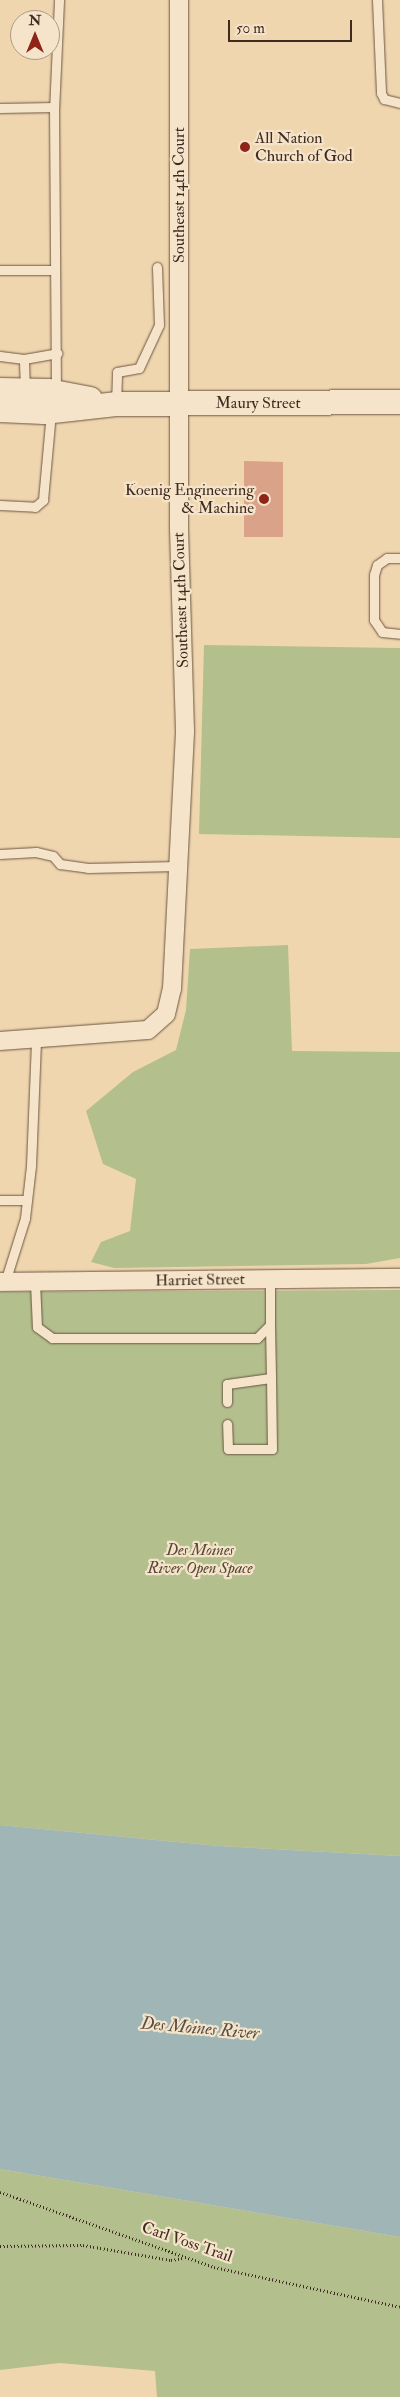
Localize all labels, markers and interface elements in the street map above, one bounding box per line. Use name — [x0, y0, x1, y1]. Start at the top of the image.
north arrow — [10, 10, 60, 60]
scale bar — [230, 10, 354, 42]
text: N — [29, 12, 41, 29]
text: 50 m — [236, 19, 265, 38]
street label: Southeast 14th Court — [169, 127, 189, 263]
place label: All Nation Church of God — [255, 128, 353, 166]
marker: All Nation Church of God — [239, 141, 251, 153]
street label: Maury Street — [215, 393, 301, 413]
place label: Koenig Engineering & Machine — [125, 480, 254, 518]
marker: Koenig Engineering & Machine — [258, 493, 270, 505]
street label: Southeast 14th Court — [169, 532, 193, 668]
street label: Harriet Street — [155, 1270, 245, 1290]
park label: Des Moines River Open Space — [147, 1540, 253, 1578]
water label: Des Moines River — [140, 2013, 260, 2045]
street label: Carl Voss Trail — [139, 2218, 235, 2266]

